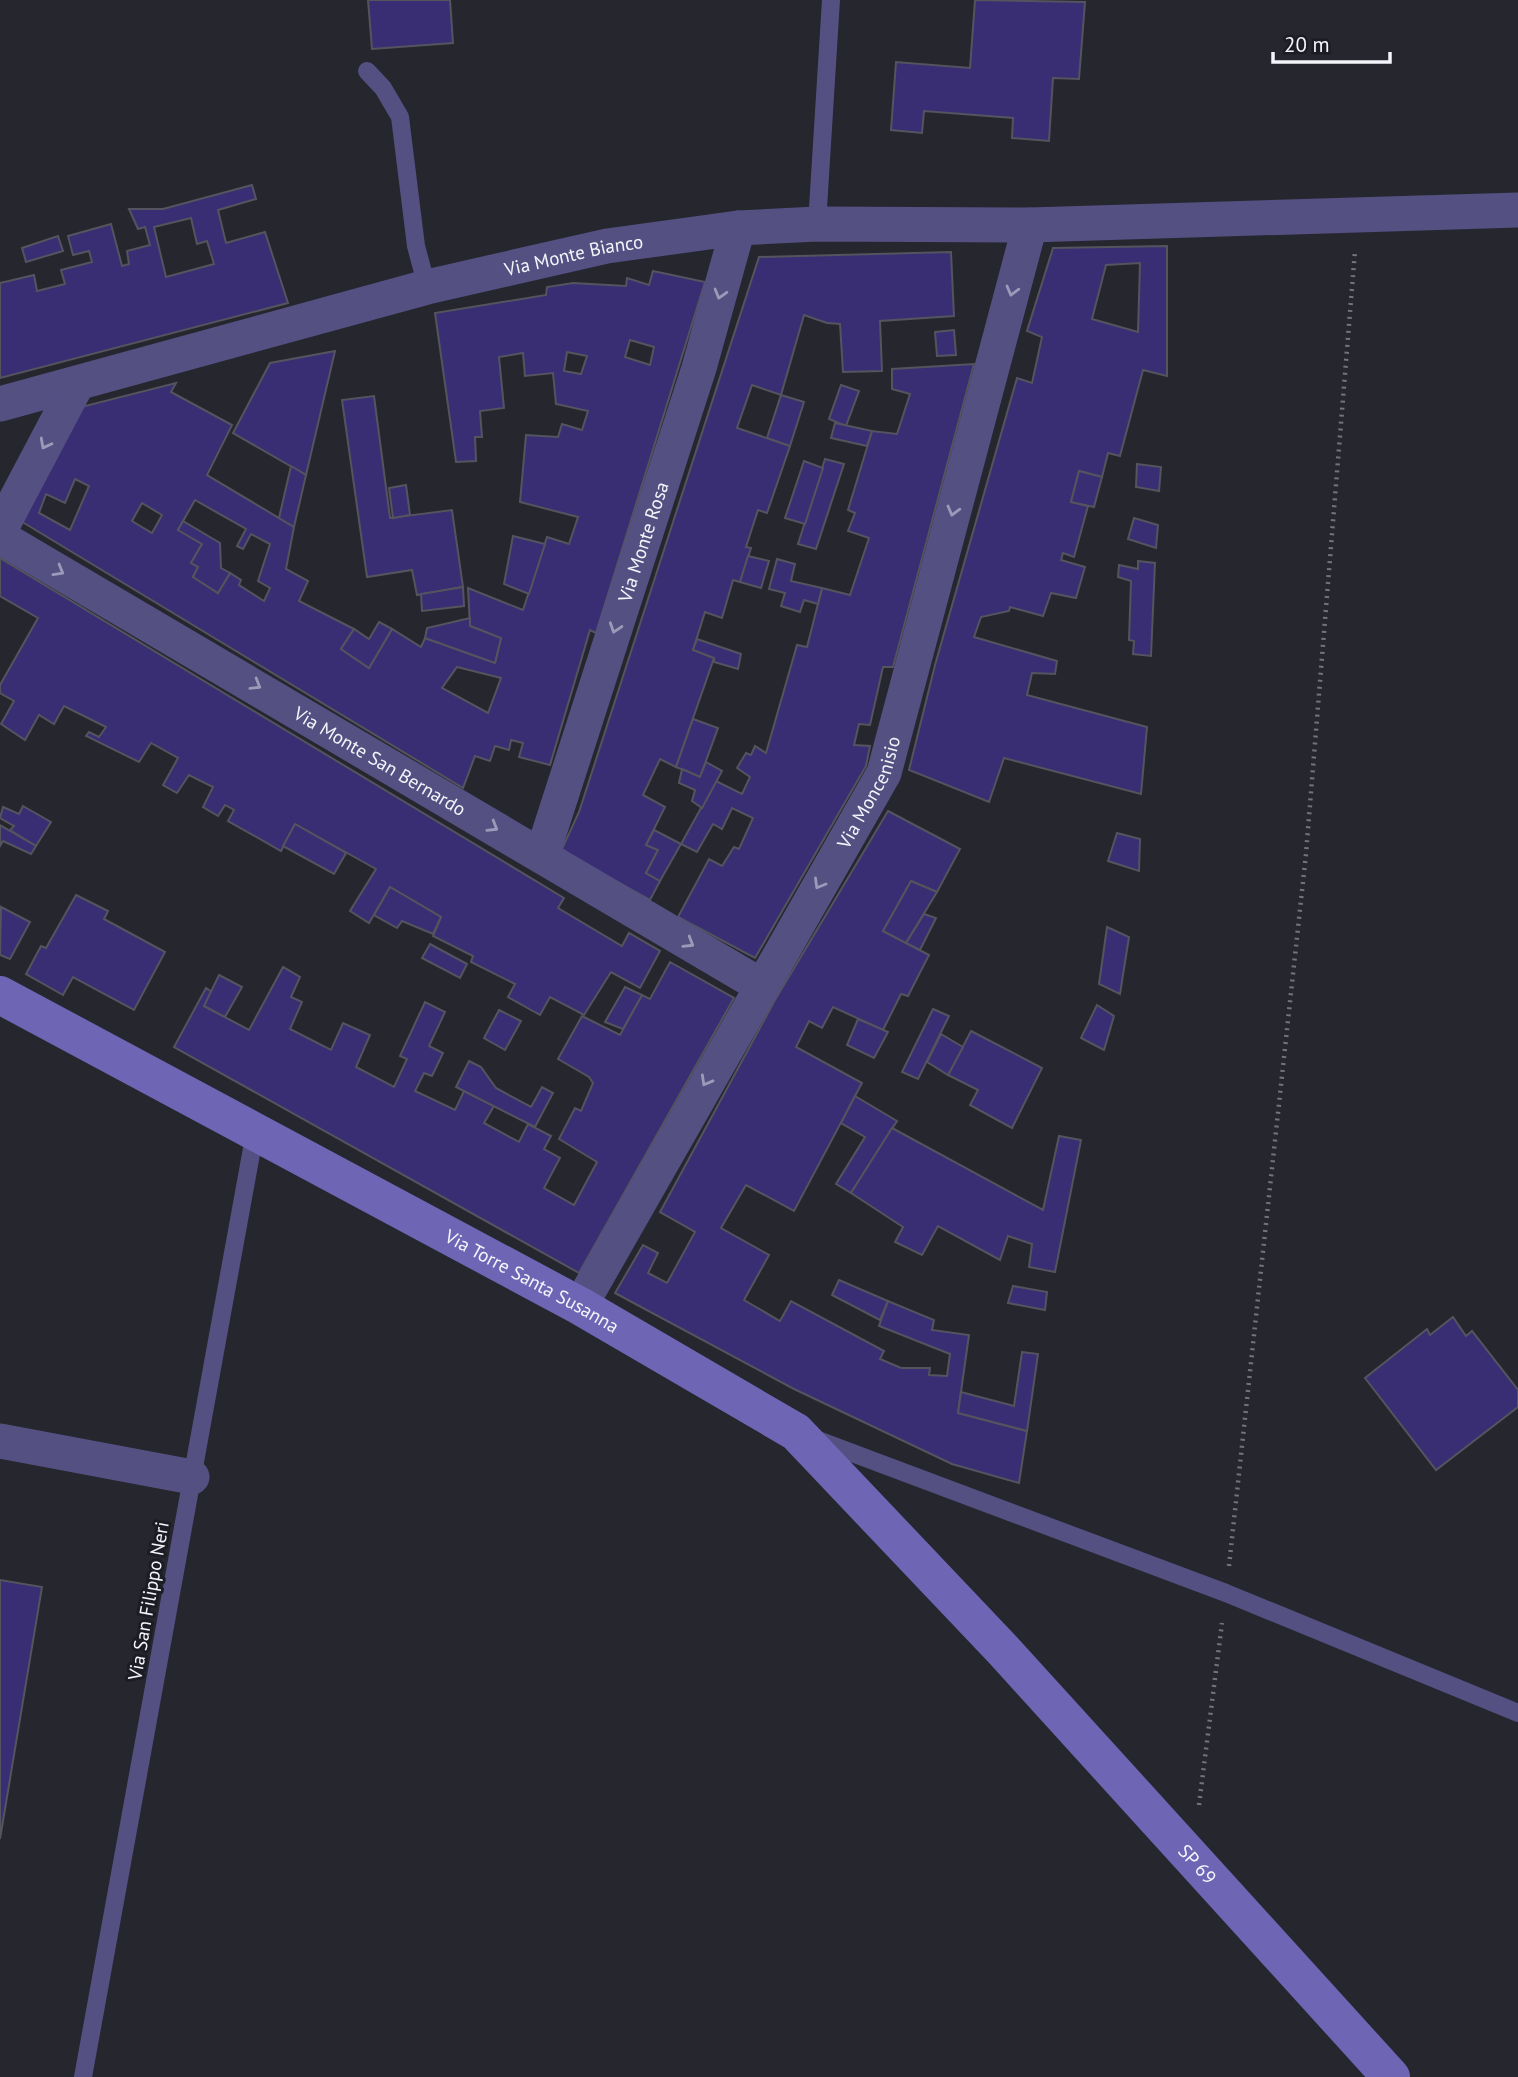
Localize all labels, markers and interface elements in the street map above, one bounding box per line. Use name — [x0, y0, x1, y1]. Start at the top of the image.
scale bar — [1273, 21, 1390, 65]
text: 20 m — [1284, 31, 1330, 58]
street label: Via Monte Bianco — [501, 229, 645, 281]
one-way arrow — [1006, 285, 1020, 297]
one-way arrow — [714, 288, 728, 300]
one-way arrow — [40, 437, 53, 449]
street label: Via Monte Rosa — [612, 479, 674, 606]
one-way arrow — [947, 505, 962, 517]
one-way arrow — [52, 563, 64, 576]
one-way arrow — [609, 621, 624, 633]
one-way arrow — [248, 677, 261, 690]
street label: Via Monte San Bernardo — [289, 700, 470, 821]
street label: Via Moncenisio — [831, 733, 905, 854]
one-way arrow — [486, 818, 499, 831]
one-way arrow — [814, 876, 827, 889]
one-way arrow — [681, 935, 694, 948]
one-way arrow — [701, 1074, 714, 1086]
street label: Via Torre Santa Susanna — [440, 1223, 623, 1338]
street label: Via San Filippo Neri — [122, 1520, 174, 1683]
street label: SP 69 — [1173, 1839, 1222, 1889]

